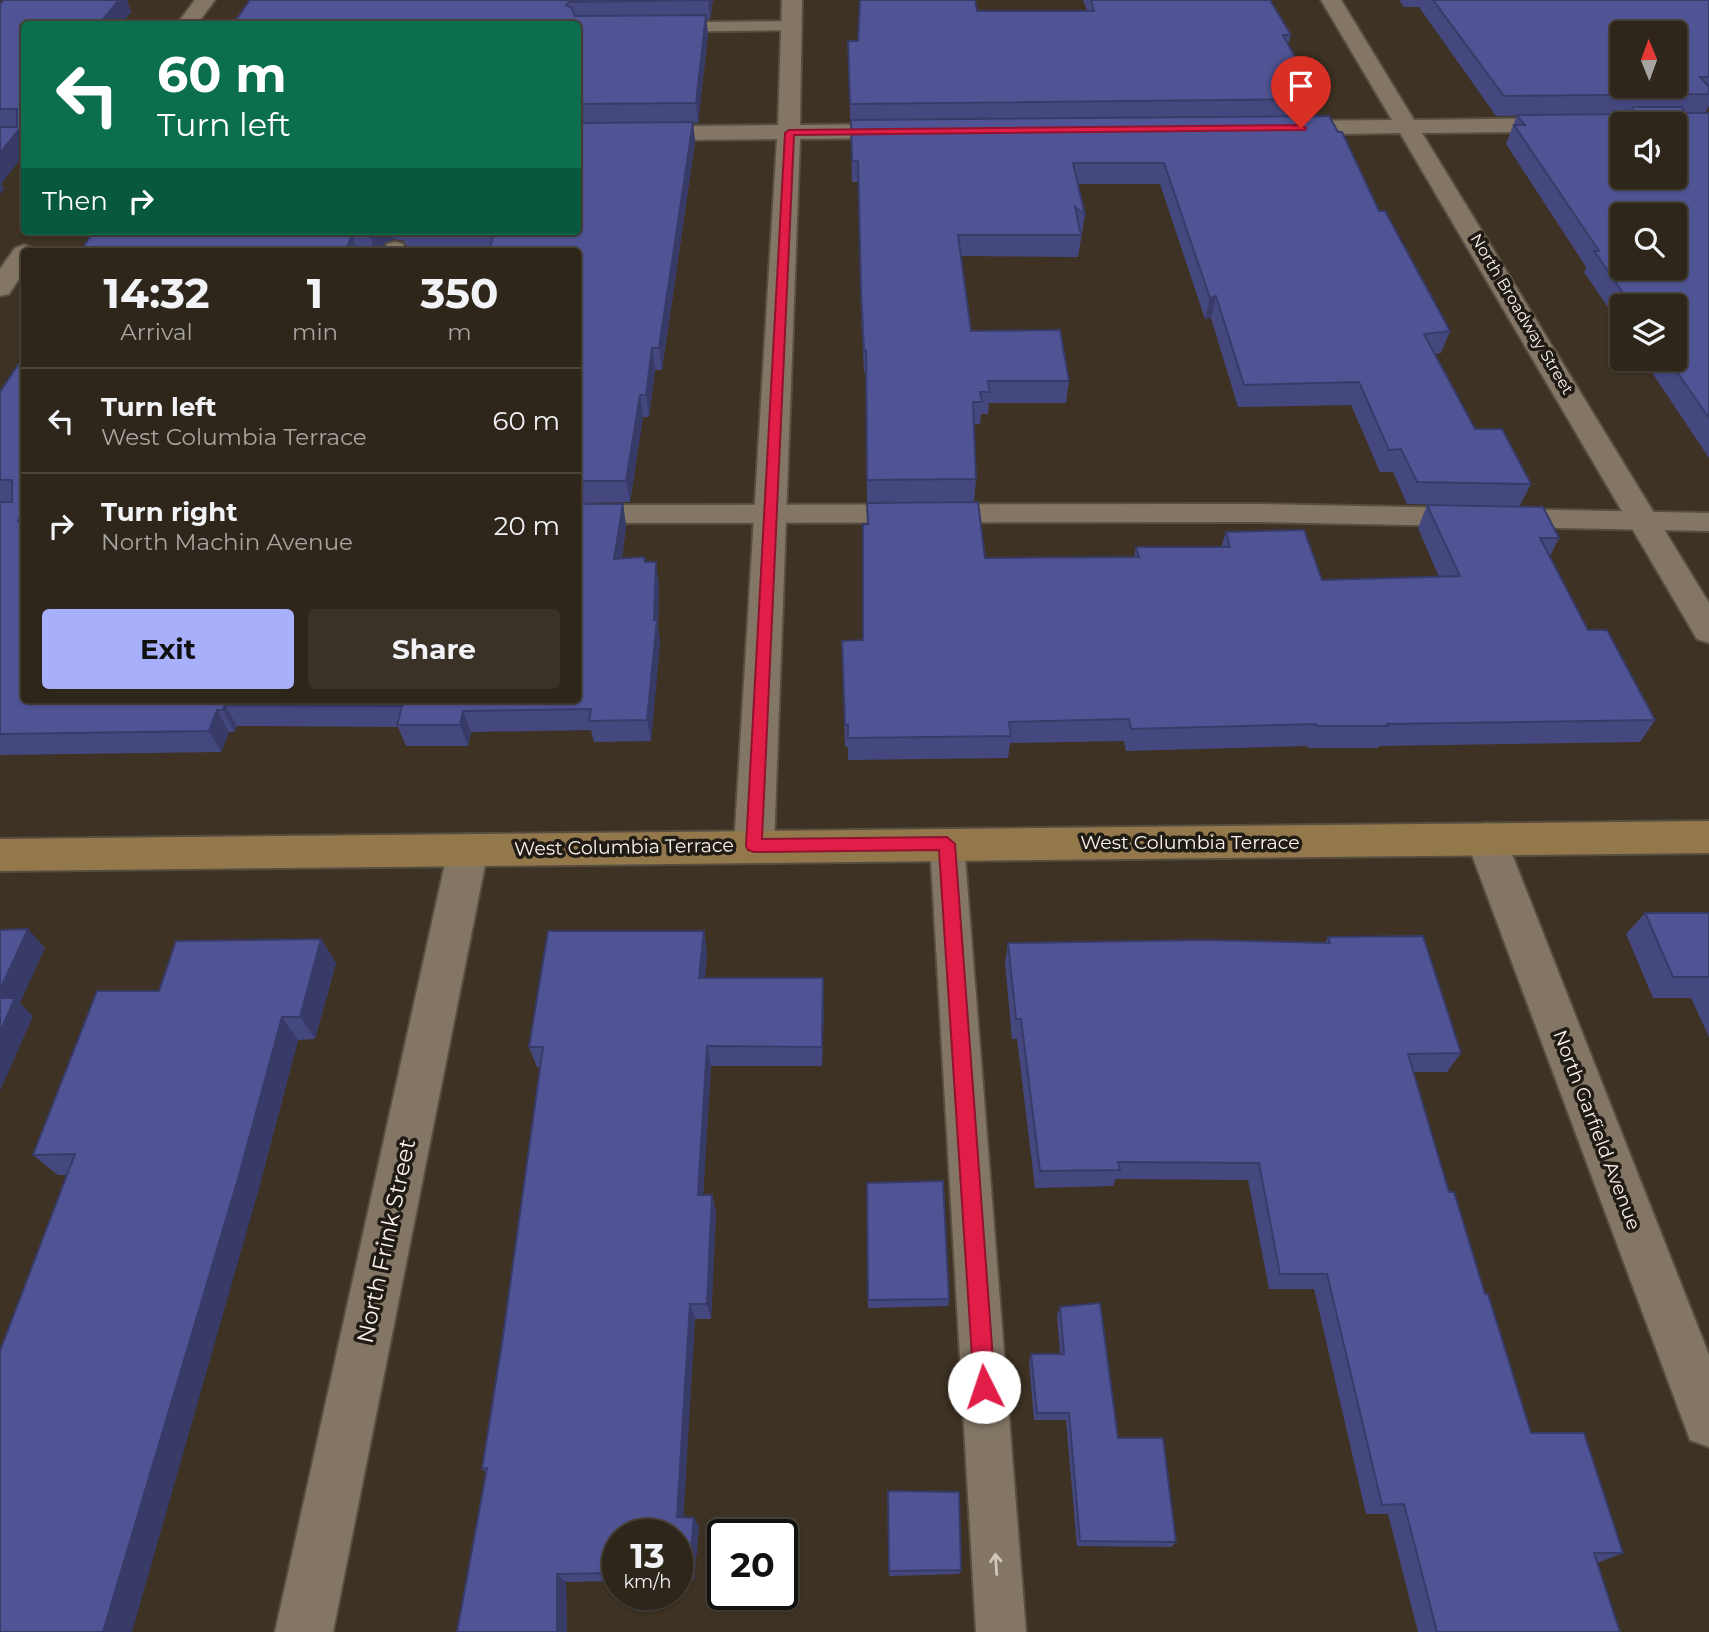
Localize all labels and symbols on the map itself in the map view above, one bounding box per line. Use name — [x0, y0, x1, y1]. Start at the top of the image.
north arrow — [1610, 21, 1687, 98]
pin — [1271, 56, 1331, 128]
street label: North Broadway Street — [1467, 230, 1578, 398]
street label: West Columbia Terrace — [1080, 831, 1300, 854]
street label: West Columbia Terrace — [514, 834, 734, 860]
street label: North Garfield Avenue — [1548, 1027, 1646, 1233]
street label: North Frink Street — [351, 1136, 421, 1346]
position arrow — [947, 1350, 1021, 1424]
speed limit sign: 20 — [707, 1519, 798, 1610]
one-way arrow — [990, 1553, 1003, 1576]

